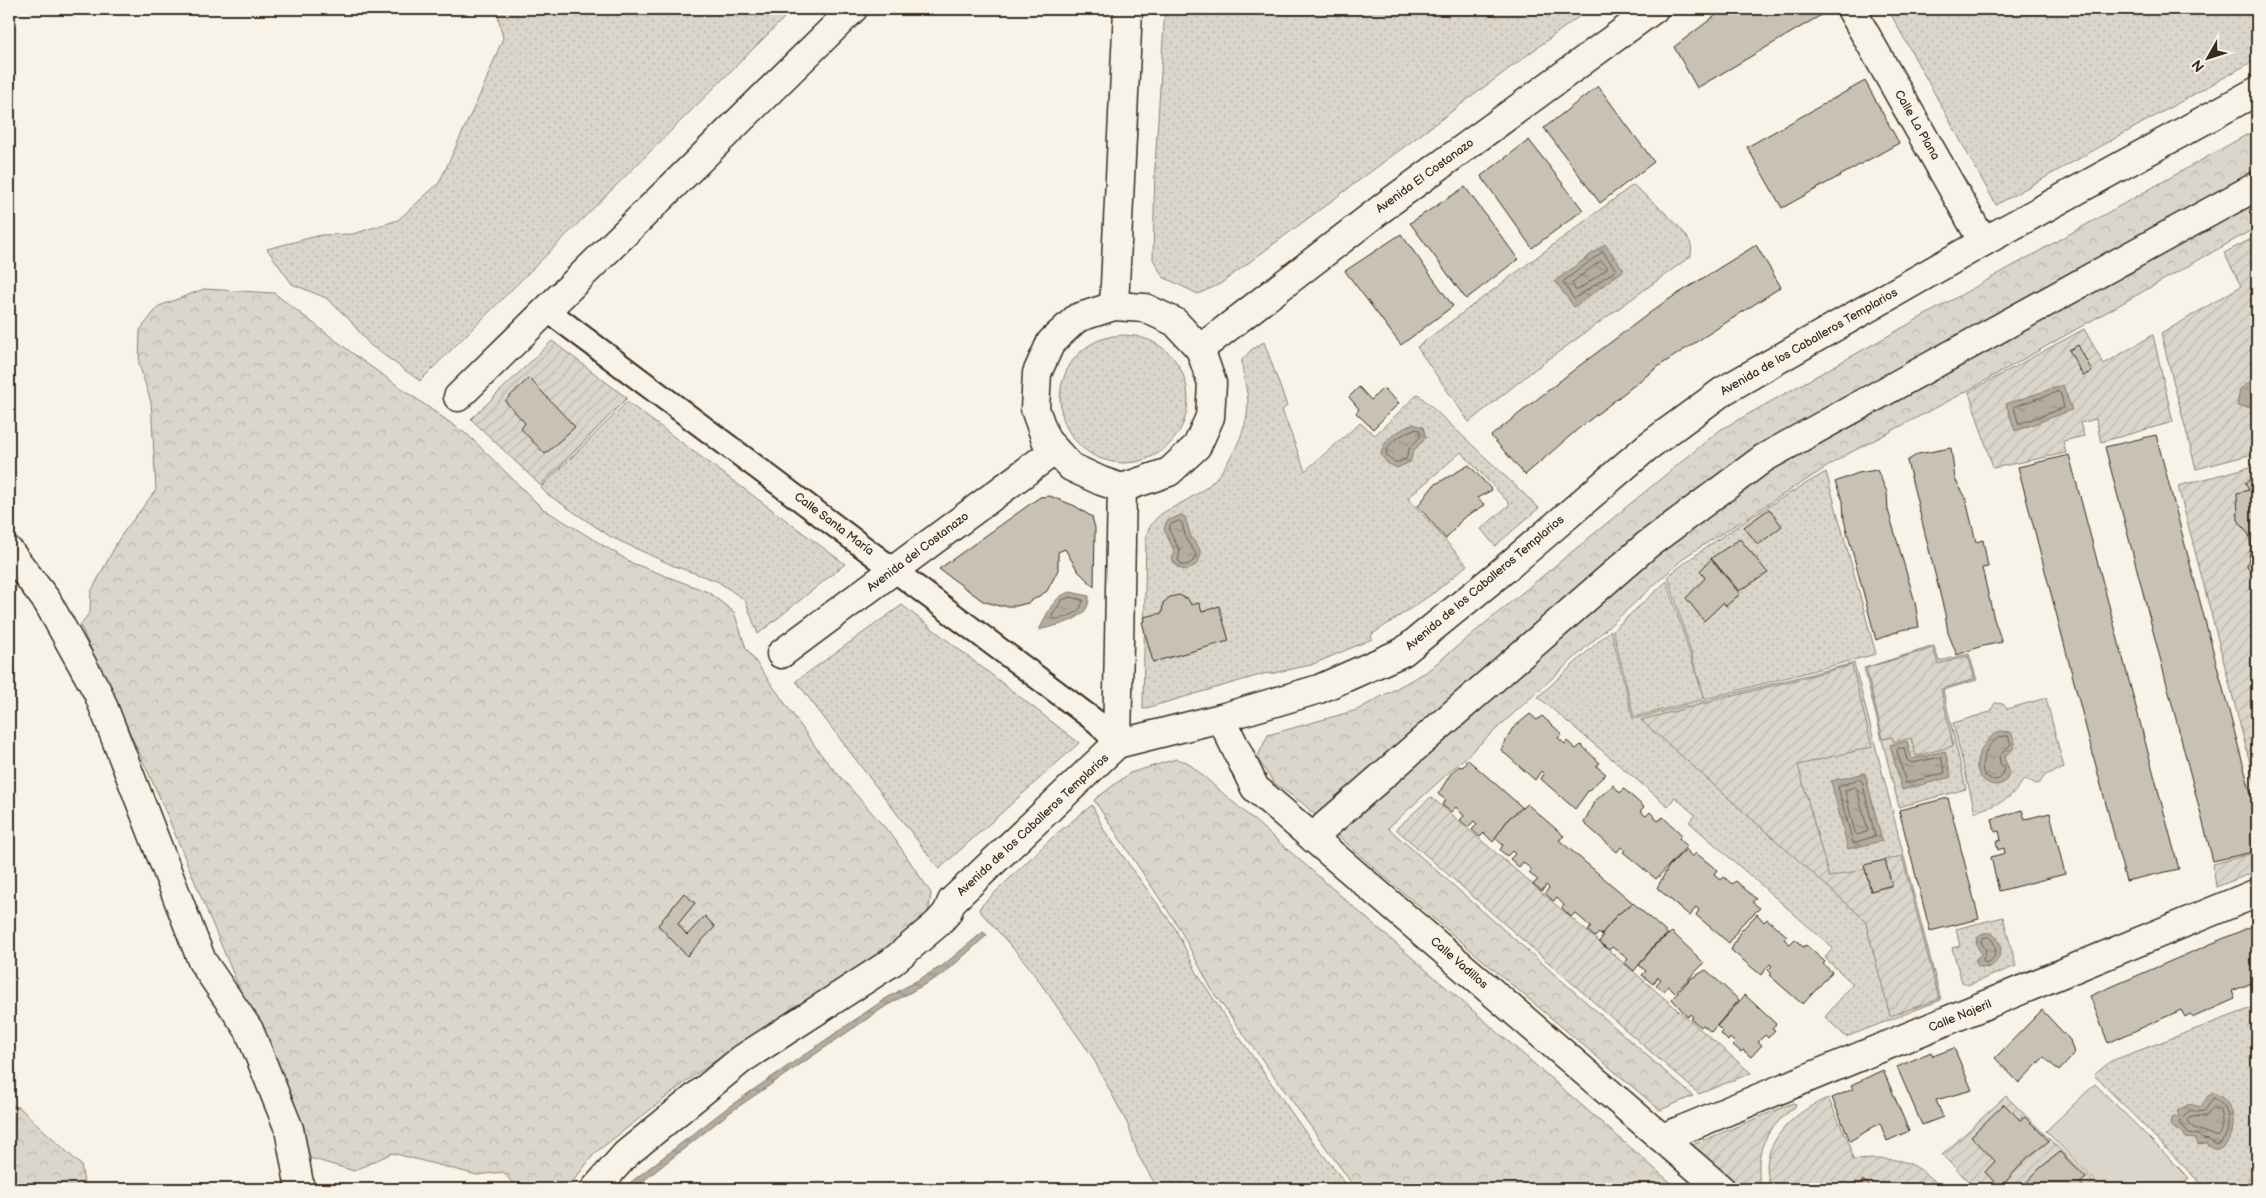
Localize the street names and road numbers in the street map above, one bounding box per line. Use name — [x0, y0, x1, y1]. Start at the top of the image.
street label: Calle La Plana — [1891, 87, 1943, 163]
street label: Avenida El Costanazo — [1373, 135, 1477, 217]
street label: Avenida de los Caballeros Templarios — [1718, 285, 1900, 399]
street label: Calle Santa María — [791, 489, 877, 559]
street label: Avenida del Costanazo — [864, 509, 972, 595]
street label: Avenida de los Caballeros Templarios — [1403, 512, 1567, 654]
street label: Avenida de los Caballeros Templarios — [954, 750, 1112, 899]
street label: Calle Vadillos — [1427, 934, 1491, 992]
street label: Calle Najeril — [1926, 997, 1994, 1035]

